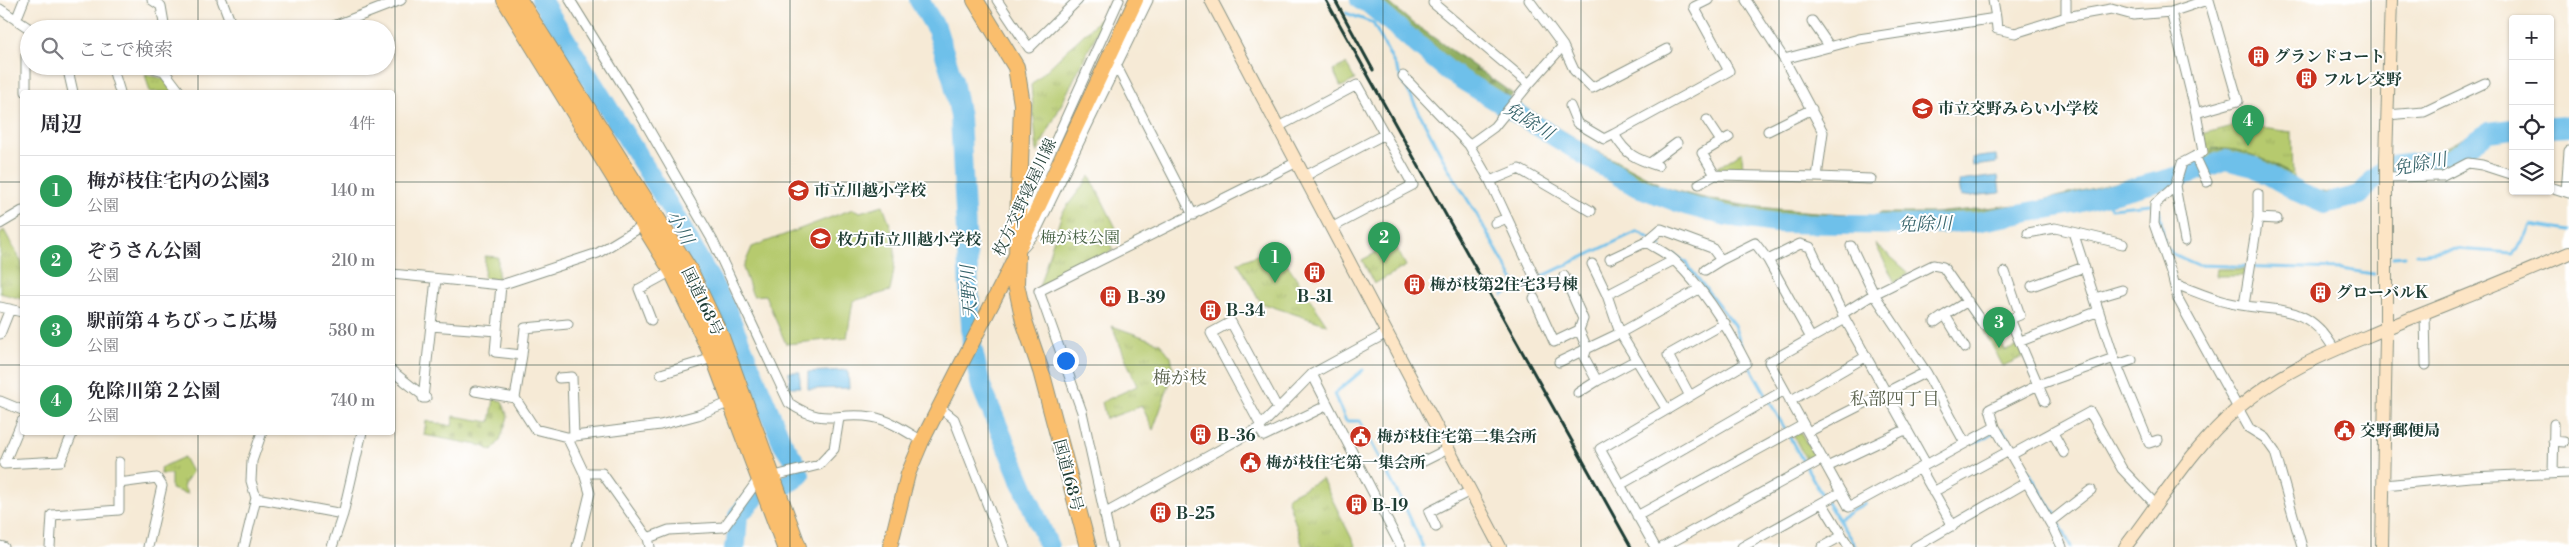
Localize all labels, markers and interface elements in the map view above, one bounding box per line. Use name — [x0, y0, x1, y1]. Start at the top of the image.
map controls — [2509, 15, 2554, 195]
button: + — [2509, 15, 2554, 60]
search box — [20, 20, 395, 75]
icon: search — [38, 34, 66, 62]
text: ここで検索 — [78, 38, 173, 62]
building icon: グランドコート — [2246, 44, 2270, 68]
place label: グランドコート — [2274, 47, 2385, 67]
button: − — [2509, 60, 2554, 105]
building icon: フルレ交野 — [2295, 67, 2319, 91]
place label: フルレ交野 — [2323, 70, 2402, 90]
school or university icon: 市立交野みらい小学校 — [1910, 96, 1934, 120]
water label: 免除川 — [1500, 97, 1559, 147]
place label: 市立交野みらい小学校 — [1938, 99, 2099, 119]
pin: 4 — [2232, 105, 2264, 146]
button: locate — [2509, 105, 2554, 150]
text: 周辺 — [40, 112, 82, 138]
text: 4件 — [349, 114, 375, 134]
street label: 枚方交野寝屋川線 — [989, 135, 1061, 260]
water label: 免除川 — [2391, 148, 2451, 181]
button: layers — [2509, 150, 2554, 195]
text: 梅が枝住宅内の公園3 — [87, 169, 269, 193]
school or university icon: 市立川越小学校 — [786, 178, 810, 202]
text: 1 — [52, 181, 60, 201]
text: 140 m — [331, 181, 375, 201]
place label: 市立川越小学校 — [814, 181, 927, 201]
text: 公園 — [87, 196, 119, 216]
water label: 小川 — [661, 206, 699, 250]
water label: 免除川 — [1898, 212, 1954, 237]
pin: 2 — [1368, 222, 1400, 263]
school or university icon: 枚方市立川越小学校 — [809, 227, 833, 251]
park label: 梅が枝公園 — [1040, 228, 1120, 248]
place label: 枚方市立川越小学校 — [837, 230, 982, 250]
text: ぞうさん公園 — [87, 239, 201, 263]
pin: 1 — [1259, 242, 1291, 283]
text: 2 — [51, 251, 61, 271]
text: 210 m — [331, 251, 375, 271]
building icon: B-31 — [1303, 260, 1327, 284]
water label: 天野川 — [956, 262, 982, 320]
street label: 国道168号 — [677, 264, 727, 339]
text: 公園 — [87, 266, 119, 286]
building icon: 梅が枝第2住宅3号棟 — [1402, 272, 1426, 296]
place label: 梅が枝第2住宅3号棟 — [1430, 275, 1578, 295]
building icon: グローバルK — [2308, 280, 2332, 304]
place label: グローバルK — [2336, 283, 2429, 303]
building icon: B-39 — [1099, 285, 1123, 309]
place label: B-31 — [1297, 287, 1333, 307]
place label: B-39 — [1127, 288, 1166, 308]
building icon: B-34 — [1198, 298, 1222, 322]
place label: B-34 — [1226, 301, 1266, 321]
pin: 3 — [1983, 307, 2015, 348]
text: 駅前第４ちびっこ広場 — [87, 309, 277, 333]
text: 3 — [51, 321, 61, 341]
text: 580 m — [328, 321, 375, 341]
text: 公園 — [87, 336, 119, 356]
your location — [1053, 348, 1079, 374]
district label: 梅が枝 — [1153, 367, 1207, 390]
text: 免除川第２公園 — [87, 379, 220, 403]
district label: 私部四丁目 — [1850, 388, 1940, 411]
text: 4 — [51, 391, 61, 411]
text: 740 m — [330, 391, 375, 411]
text: 公園 — [87, 406, 119, 426]
public building icon: 交野郵便局 — [2332, 418, 2356, 442]
place label: 交野郵便局 — [2360, 421, 2440, 441]
building icon: B-36 — [1189, 423, 1213, 447]
public building icon: 梅が枝住宅第二集会所 — [1349, 424, 1373, 448]
place label: B-36 — [1217, 426, 1256, 446]
place label: 梅が枝住宅第二集会所 — [1377, 427, 1537, 447]
street label: 国道168号 — [1049, 437, 1087, 514]
public building icon: 梅が枝住宅第一集会所 — [1238, 450, 1262, 474]
place label: 梅が枝住宅第一集会所 — [1266, 453, 1426, 473]
building icon: B-19 — [1344, 493, 1368, 517]
place label: B-19 — [1372, 496, 1408, 516]
building icon: B-25 — [1148, 501, 1172, 525]
place label: B-25 — [1176, 504, 1215, 524]

